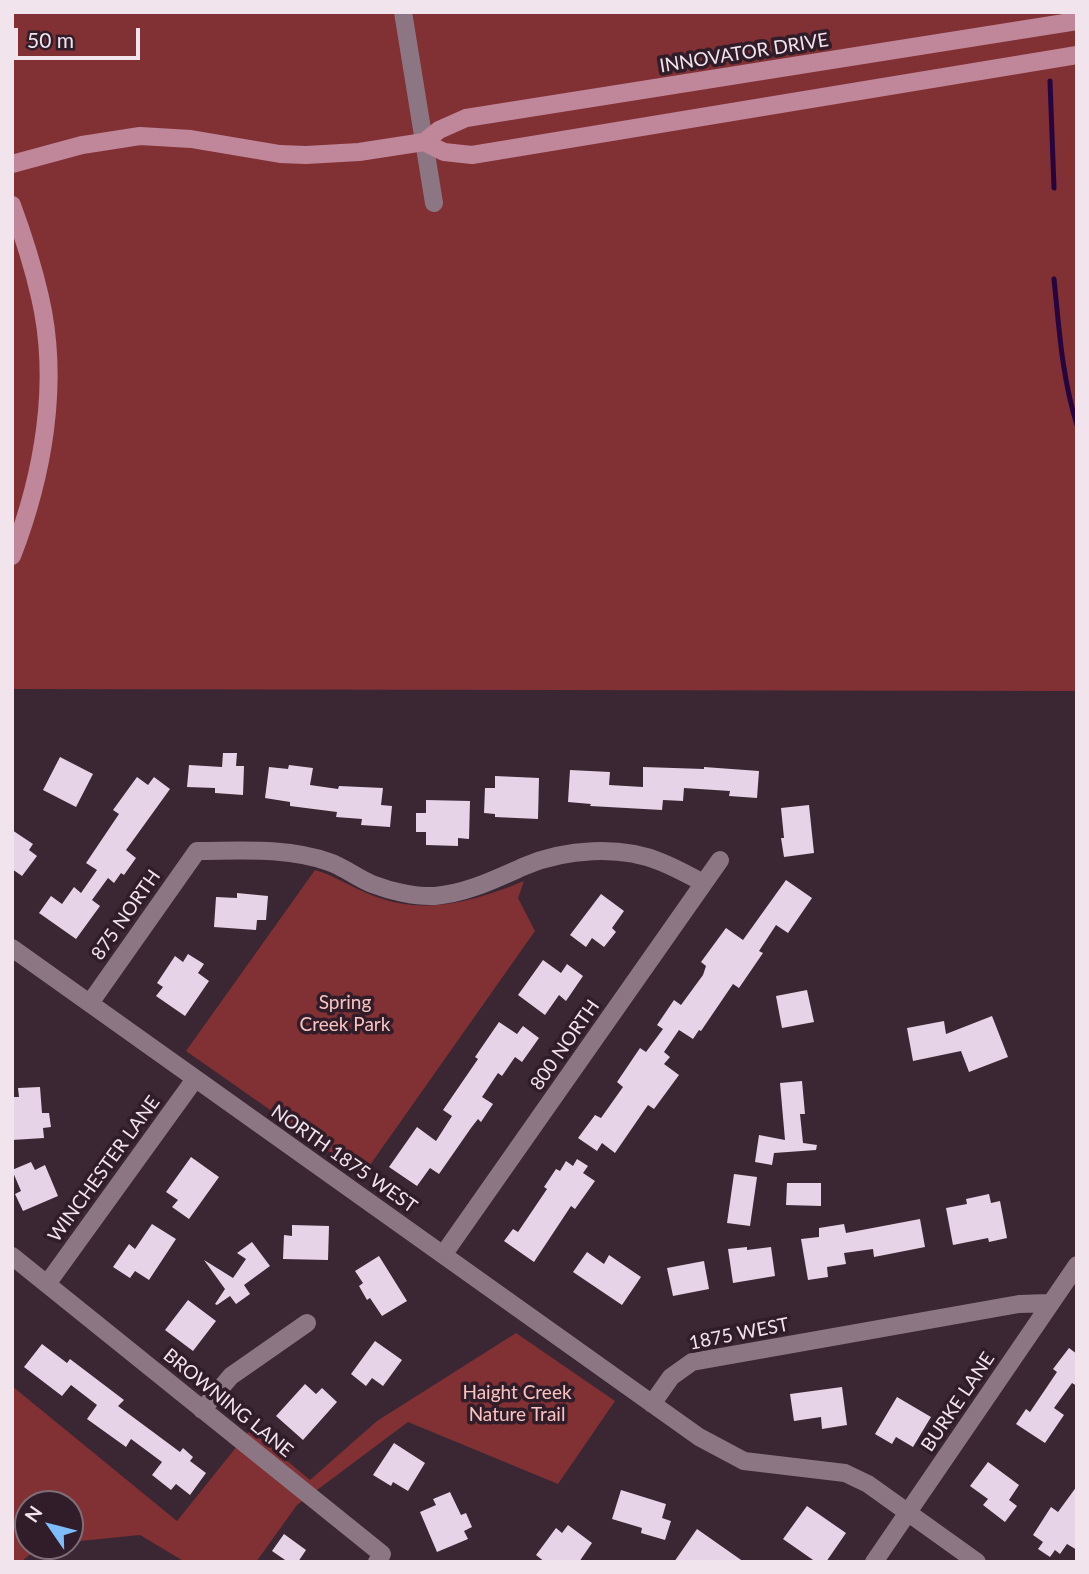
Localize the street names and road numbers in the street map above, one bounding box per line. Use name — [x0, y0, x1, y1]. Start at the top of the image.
street label: INNOVATOR DRIVE — [658, 28, 830, 78]
street label: 875 NORTH — [87, 866, 165, 964]
street label: 800 NORTH — [526, 996, 604, 1094]
street label: WINCHESTER LANE — [43, 1091, 165, 1247]
street label: NORTH 1875 WEST — [267, 1100, 421, 1218]
street label: 1875 WEST — [687, 1313, 791, 1355]
street label: BROWNING LANE — [159, 1344, 297, 1462]
street label: BURKE LANE — [916, 1348, 1000, 1456]

